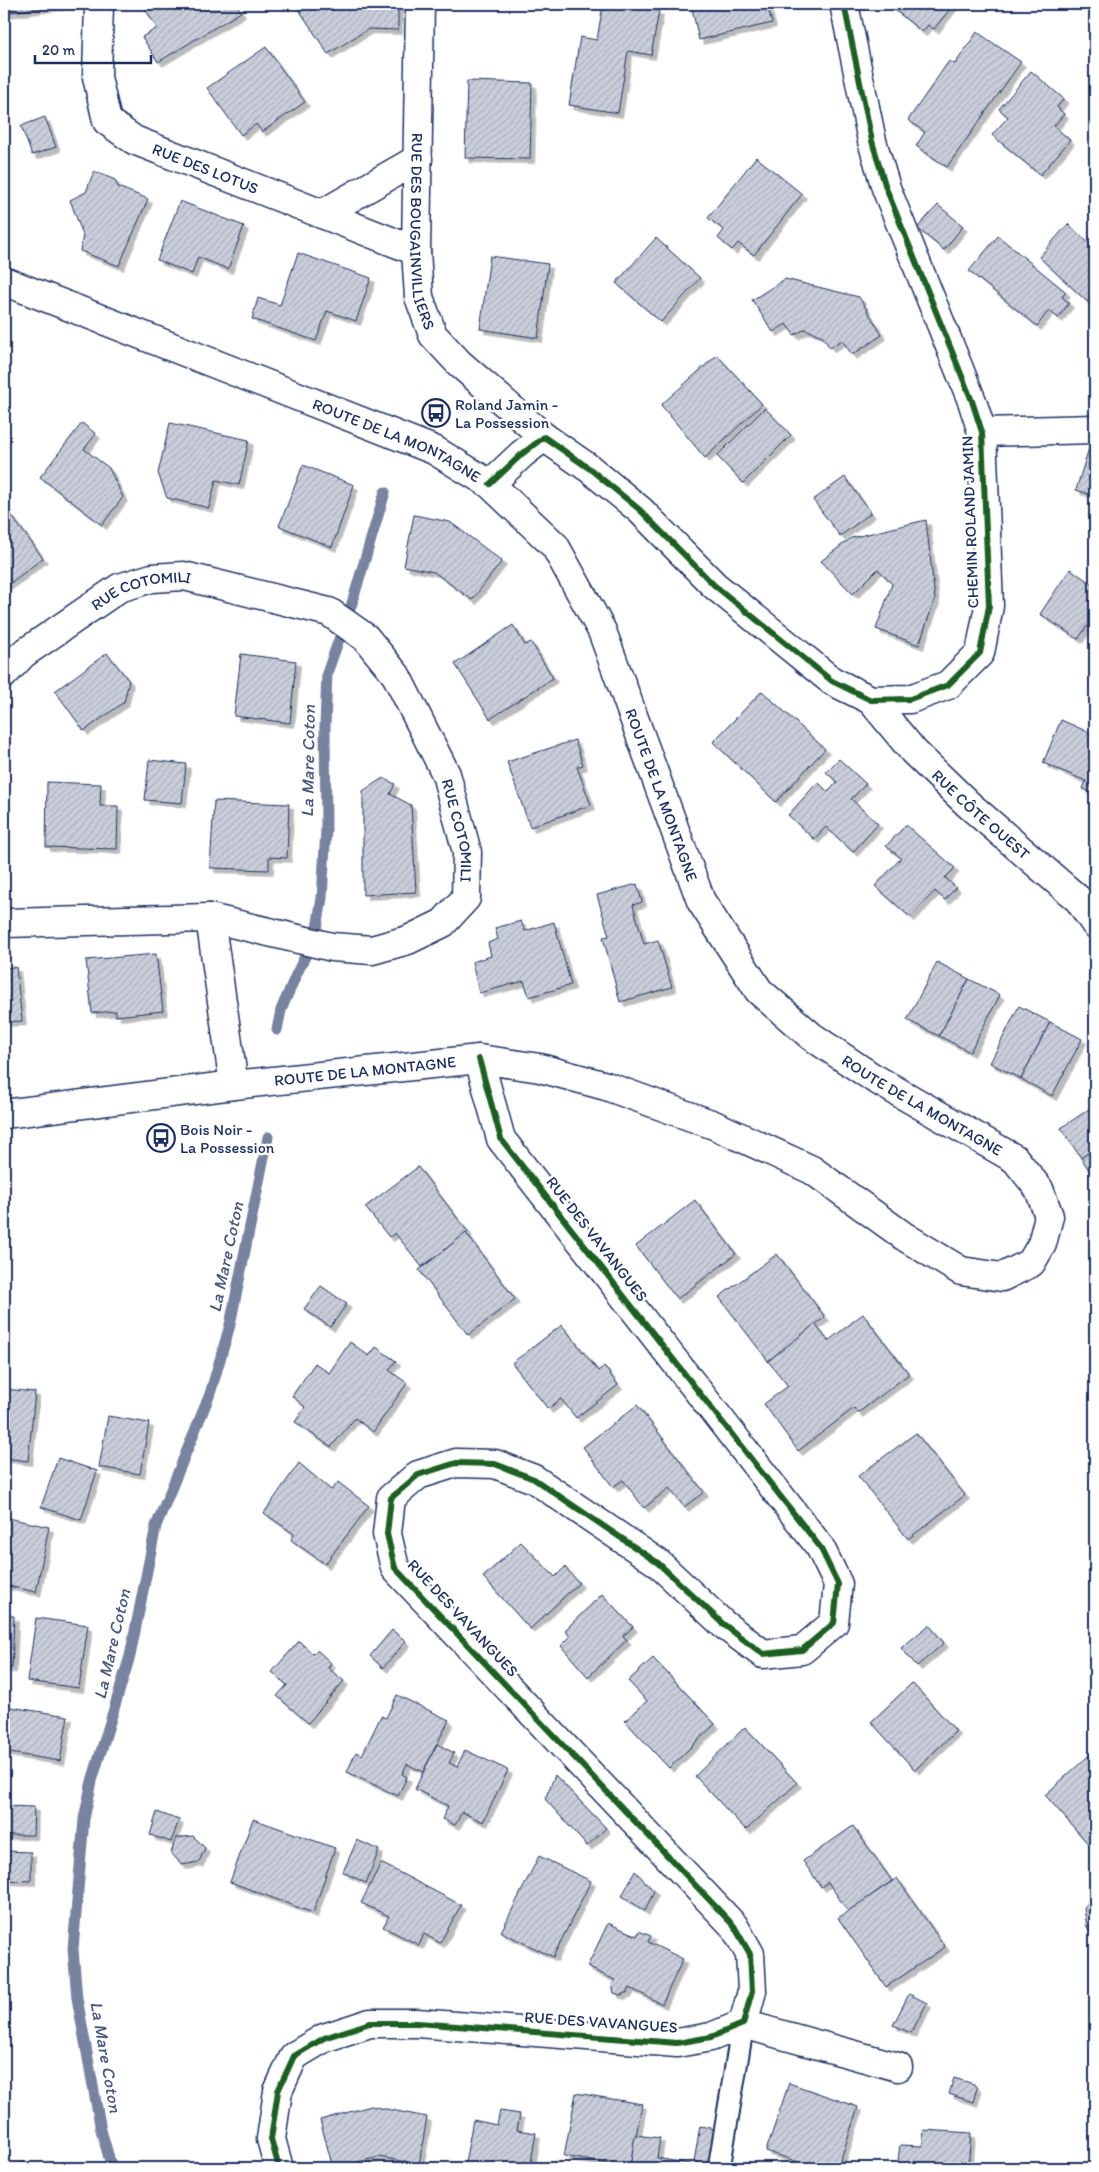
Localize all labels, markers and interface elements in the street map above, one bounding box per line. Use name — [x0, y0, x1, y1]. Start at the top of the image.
scale bar — [35, 32, 151, 64]
text: 20 m — [42, 41, 76, 59]
street label: RUE DES BOUGAINVILLIERS — [406, 133, 440, 332]
street label: RUE DES LOTUS — [150, 139, 261, 198]
street label: ROUTE DE LA MONTAGNE — [310, 394, 485, 486]
place label: Roland Jamin - La Possession — [455, 395, 558, 432]
bus stop icon: Roland Jamin - La Possession — [421, 398, 451, 428]
street label: CHEMIN ROLAND JAMIN — [957, 435, 983, 609]
street label: RUE COTOMILI — [87, 566, 194, 614]
water label: La Mare Coton — [296, 704, 320, 818]
street label: ROUTE DE LA MONTAGNE — [622, 706, 702, 884]
street label: RUE CÔTE OUEST — [928, 765, 1034, 863]
street label: RUE COTOMILI — [438, 776, 477, 883]
street label: ROUTE DE LA MONTAGNE — [839, 1050, 1006, 1159]
street label: ROUTE DE LA MONTAGNE — [273, 1052, 457, 1090]
place label: Bois Noir - La Possession — [180, 1120, 275, 1157]
bus stop icon: Bois Noir - La Possession — [146, 1123, 176, 1153]
street label: RUE DES VAVANGUES — [542, 1173, 652, 1305]
water label: La Mare Coton — [204, 1199, 249, 1314]
street label: RUE DES VAVANGUES — [404, 1555, 522, 1681]
water label: La Mare Coton — [89, 1586, 136, 1701]
water label: La Mare Coton — [85, 2000, 127, 2115]
street label: RUE DES VAVANGUES — [524, 2007, 678, 2037]

